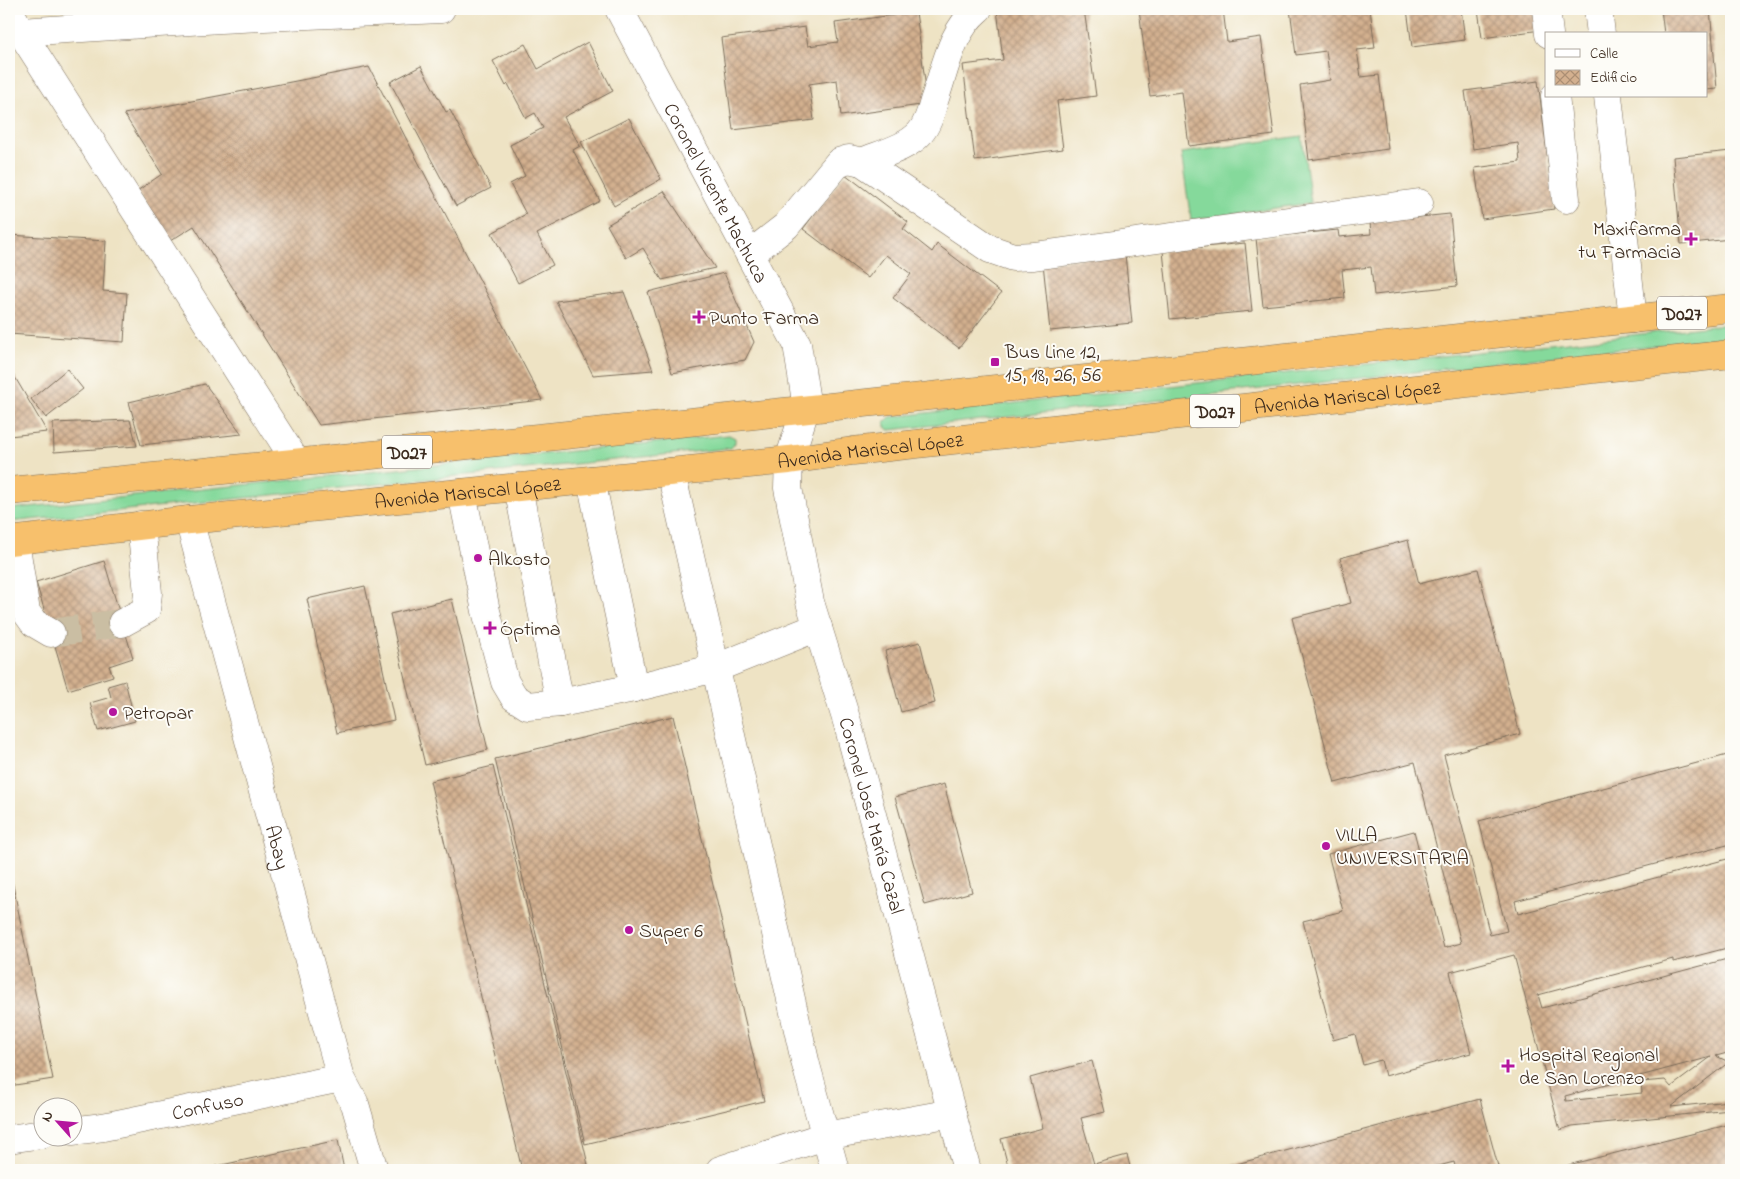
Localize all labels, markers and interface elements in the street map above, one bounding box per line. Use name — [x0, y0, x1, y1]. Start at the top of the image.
legend — [1545, 32, 1708, 98]
text: Calle — [1590, 43, 1618, 65]
text: Edificio — [1590, 67, 1637, 89]
street label: Coronel Vicente Machuca — [655, 99, 774, 289]
place label: Maxifarma tu Farmacia — [1578, 216, 1681, 268]
marker: Maxifarma tu Farmacia — [1685, 233, 1697, 245]
road number: D027 — [1657, 296, 1707, 330]
place label: Punto Farma — [709, 305, 819, 334]
marker: Punto Farma — [693, 311, 705, 323]
place label: Bus Line 12, 15, 18, 26, 56 — [1004, 339, 1101, 391]
marker: Bus Line 12, 15, 18, 26, 56 — [989, 356, 1001, 368]
street label: Avenida Mariscal López — [1253, 374, 1443, 424]
road number: D027 — [1190, 394, 1240, 428]
street label: Avenida Mariscal López — [776, 427, 966, 478]
road number: D027 — [382, 436, 432, 468]
street label: Avenida Mariscal López — [373, 471, 563, 518]
place label: Alkosto — [488, 546, 550, 575]
marker: Alkosto — [472, 552, 484, 564]
place label: Óptima — [500, 616, 561, 645]
marker: Óptima — [484, 622, 496, 634]
place label: Petropar — [123, 700, 194, 729]
marker: Petropar — [107, 706, 119, 718]
street label: Coronel José María Cazal — [830, 714, 910, 918]
street label: Abay — [256, 822, 296, 873]
place label: VILLA UNIVERSITARIA — [1335, 822, 1469, 874]
marker: VILLA UNIVERSITARIA — [1320, 840, 1332, 852]
place label: Super 6 — [639, 918, 703, 947]
marker: Super 6 — [623, 924, 635, 936]
place label: Hospital Regional de San Lorenzo — [1519, 1042, 1659, 1094]
marker: Hospital Regional de San Lorenzo — [1501, 1059, 1515, 1073]
street label: Confuso — [170, 1086, 246, 1129]
north arrow — [32, 1096, 82, 1146]
text: N — [36, 1108, 59, 1126]

